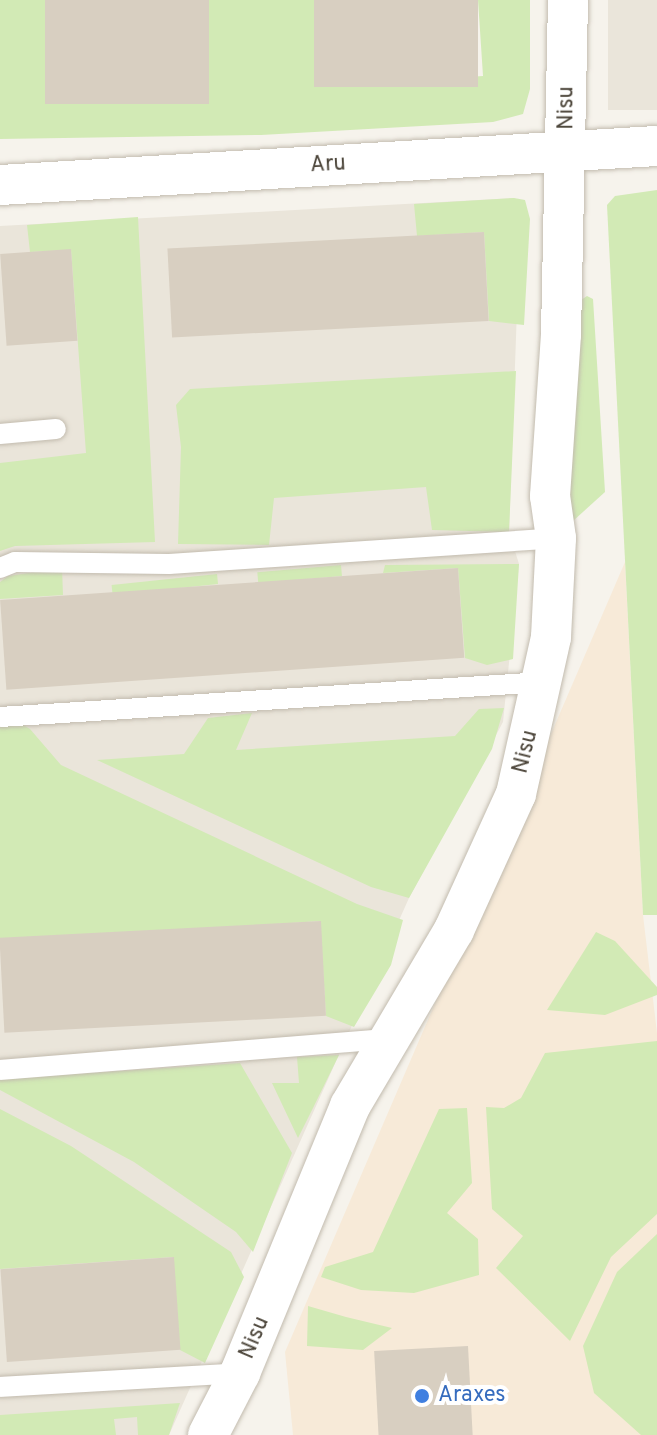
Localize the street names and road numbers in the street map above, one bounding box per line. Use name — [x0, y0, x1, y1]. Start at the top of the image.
street label: Nisu — [554, 86, 580, 130]
street label: Aru — [310, 151, 346, 179]
street label: Nisu — [508, 728, 544, 776]
street label: Nisu — [234, 1313, 276, 1363]

